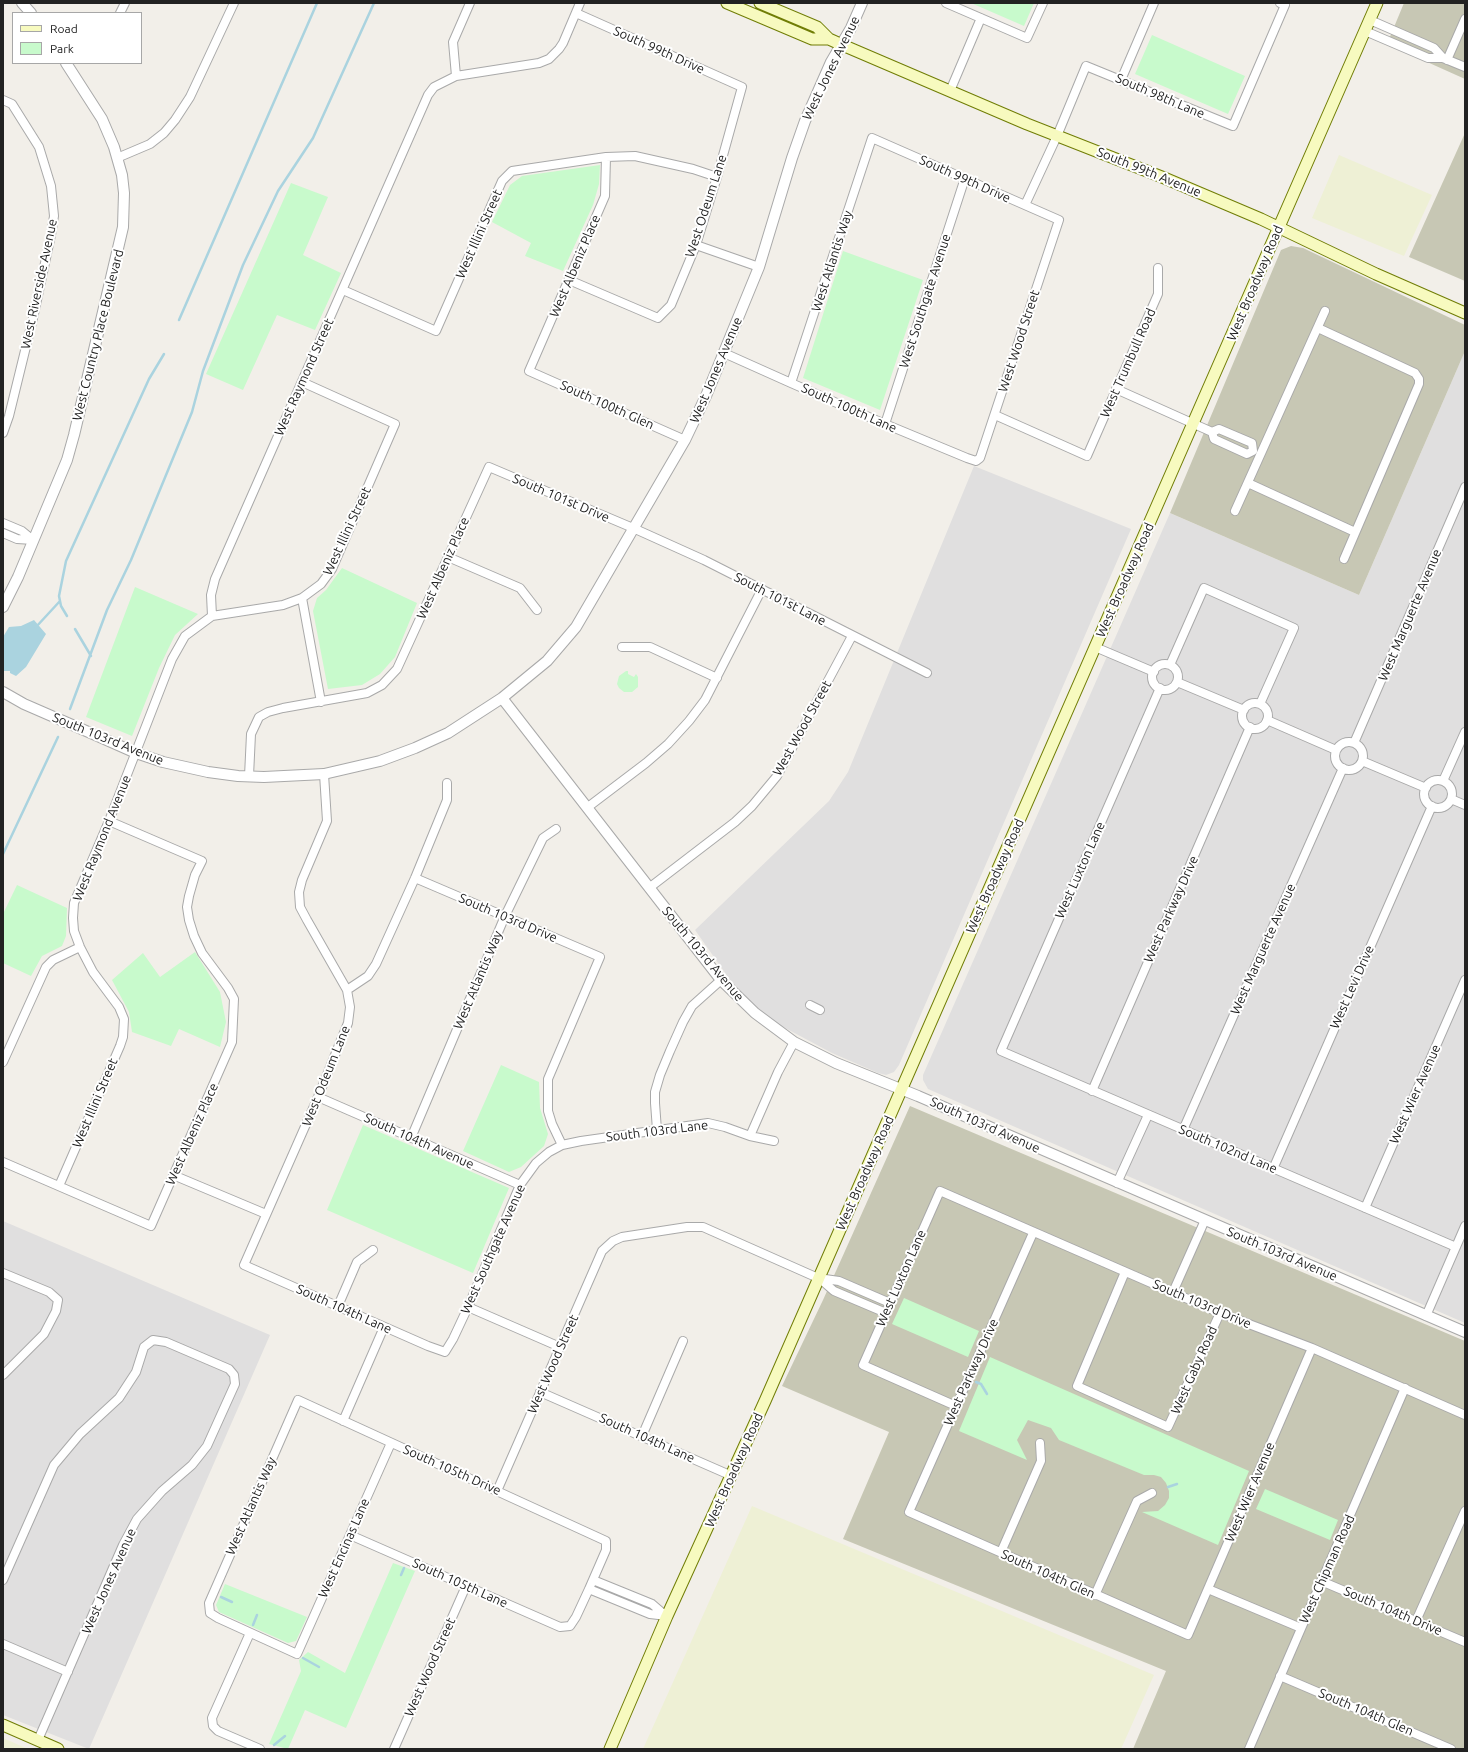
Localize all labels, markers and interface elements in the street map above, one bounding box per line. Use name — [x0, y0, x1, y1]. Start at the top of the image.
legend — [12, 12, 142, 64]
street label: West Jones Avenue — [799, 13, 863, 123]
text: Road — [50, 22, 78, 35]
street label: South 99th Drive — [611, 23, 707, 77]
text: Park — [50, 42, 74, 55]
street label: South 98th Lane — [1113, 70, 1207, 122]
street label: South 99th Avenue — [1094, 144, 1204, 200]
street label: South 99th Drive — [917, 152, 1013, 206]
street label: West Odeum Lane — [682, 153, 730, 259]
street label: West Illini Street — [452, 187, 506, 281]
street label: West Atlantis Way — [808, 208, 856, 314]
street label: West Albeniz Place — [546, 212, 604, 320]
street label: West Riverside Avenue — [18, 217, 60, 351]
street label: West Broadway Road — [1224, 223, 1286, 343]
street label: West Southgate Avenue — [896, 232, 954, 370]
street label: West Country Place Boulevard — [69, 248, 127, 422]
street label: West Wood Street — [995, 288, 1043, 394]
street label: West Trumbull Road — [1097, 306, 1159, 420]
street label: West Jones Avenue — [687, 315, 745, 425]
street label: West Raymond Street — [271, 316, 337, 438]
street label: South 100th Glen — [557, 377, 657, 433]
street label: South 100th Lane — [799, 380, 899, 436]
street label: South 101st Drive — [510, 471, 612, 525]
street label: West Illini Street — [320, 484, 374, 578]
street label: West Albeniz Place — [414, 515, 472, 621]
street label: West Broadway Road — [1093, 520, 1157, 640]
street label: West Marguerte Avenue — [1375, 547, 1445, 683]
street label: South 101st Lane — [731, 569, 829, 629]
street label: West Wood Street — [769, 678, 835, 778]
street label: South 103rd Avenue — [50, 710, 166, 768]
street label: West Raymond Avenue — [70, 773, 134, 903]
street label: West Broadway Road — [963, 816, 1027, 936]
street label: West Luxton Lane — [1052, 819, 1108, 921]
street label: West Parkway Drive — [1140, 853, 1202, 965]
street label: West Marguerte Avenue — [1227, 881, 1299, 1017]
street label: South 103rd Drive — [456, 890, 560, 946]
street label: South 103rd Avenue — [659, 904, 747, 1004]
street label: West Atlantis Way — [450, 928, 506, 1032]
street label: West Levi Drive — [1327, 943, 1377, 1031]
street label: West Odeum Lane — [299, 1023, 353, 1129]
street label: West Wier Avenue — [1386, 1042, 1444, 1146]
street label: West Illini Street — [69, 1056, 121, 1150]
street label: West Albeniz Place — [163, 1081, 221, 1187]
street label: South 103rd Avenue — [928, 1094, 1042, 1156]
street label: South 104th Avenue — [362, 1110, 476, 1172]
street label: West Broadway Road — [833, 1113, 897, 1233]
street label: South 103rd Lane — [605, 1117, 709, 1145]
street label: South 102nd Lane — [1177, 1121, 1279, 1177]
street label: West Southgate Avenue — [457, 1182, 529, 1316]
street label: South 103rd Avenue — [1224, 1224, 1340, 1284]
street label: West Luxton Lane — [873, 1227, 929, 1329]
street label: South 103rd Drive — [1150, 1276, 1254, 1332]
street label: South 104th Lane — [294, 1281, 394, 1337]
street label: West Wood Street — [524, 1312, 582, 1416]
street label: West Parkway Drive — [940, 1316, 1002, 1428]
street label: West Gaby Road — [1168, 1324, 1220, 1416]
street label: South 104th Lane — [597, 1410, 697, 1466]
street label: West Broadway Road — [702, 1410, 766, 1530]
street label: West Wier Avenue — [1222, 1440, 1278, 1544]
street label: South 105th Drive — [401, 1441, 503, 1499]
street label: West Atlantis Way — [222, 1455, 280, 1557]
street label: West Encinas Lane — [315, 1496, 373, 1600]
street label: West Chipman Road — [1296, 1512, 1358, 1626]
street label: West Jones Avenue — [79, 1526, 139, 1636]
street label: South 104th Glen — [998, 1546, 1098, 1602]
street label: South 105th Lane — [410, 1555, 510, 1611]
street label: South 104th Drive — [1341, 1583, 1445, 1639]
street label: West Wood Street — [401, 1615, 459, 1719]
street label: South 104th Glen — [1316, 1685, 1416, 1739]

